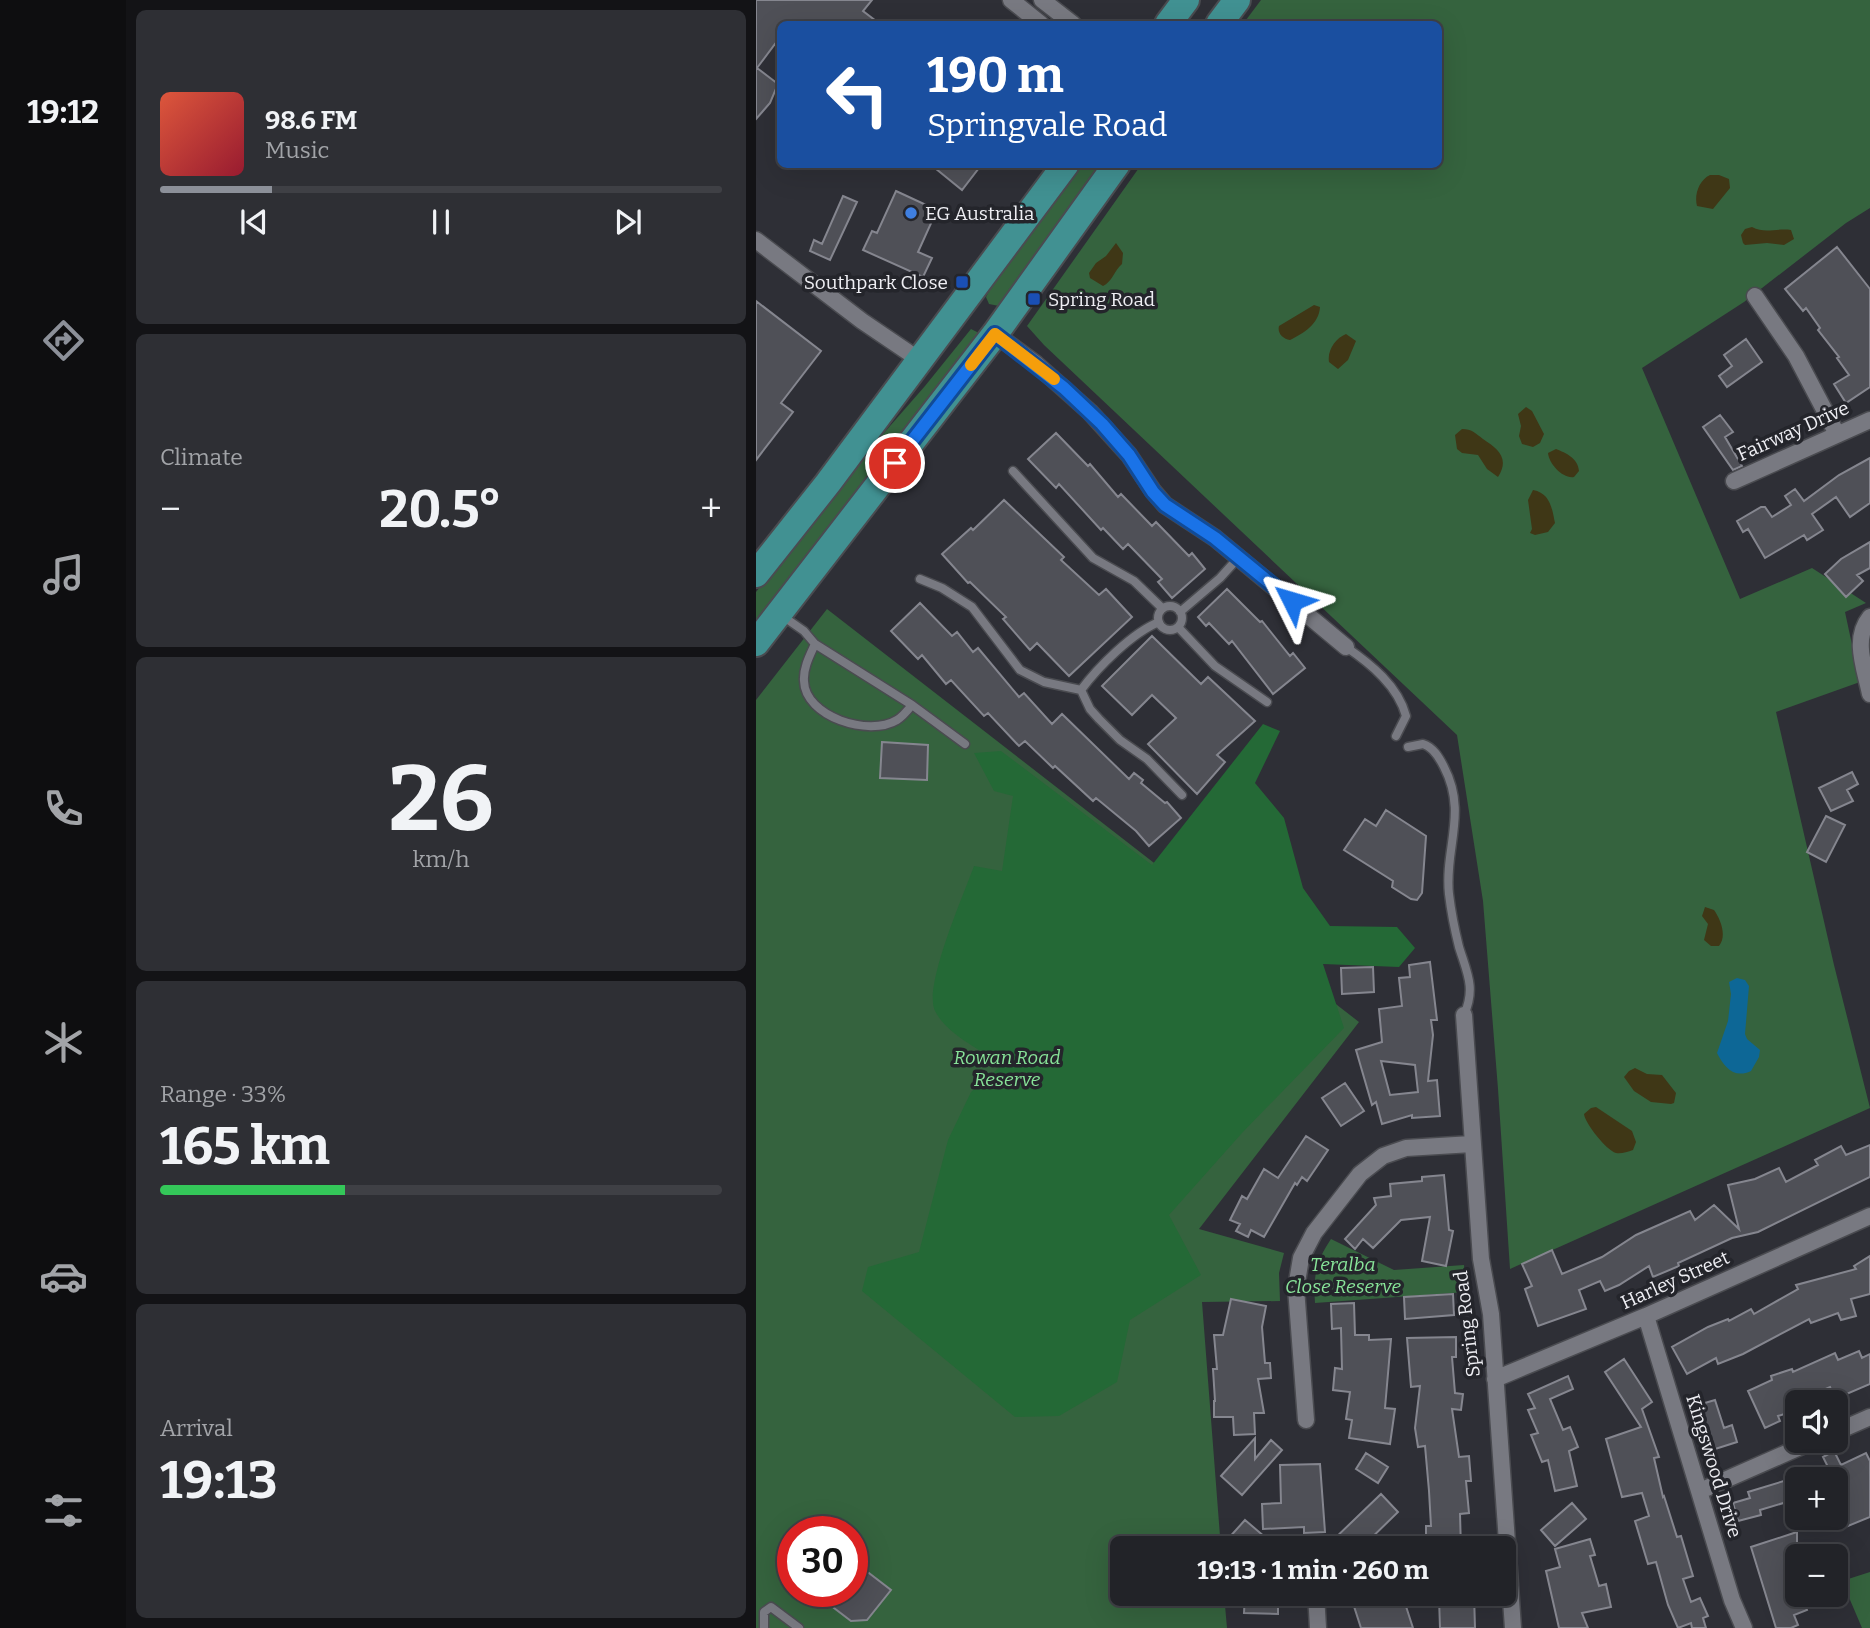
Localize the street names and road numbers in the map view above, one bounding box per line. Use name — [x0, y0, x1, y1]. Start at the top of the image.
street label: Fairway Drive — [1733, 396, 1853, 466]
street label: Harley Street — [1617, 1246, 1733, 1314]
street label: Spring Road — [1449, 1269, 1485, 1379]
street label: Kingswood Drive — [1681, 1392, 1747, 1540]

